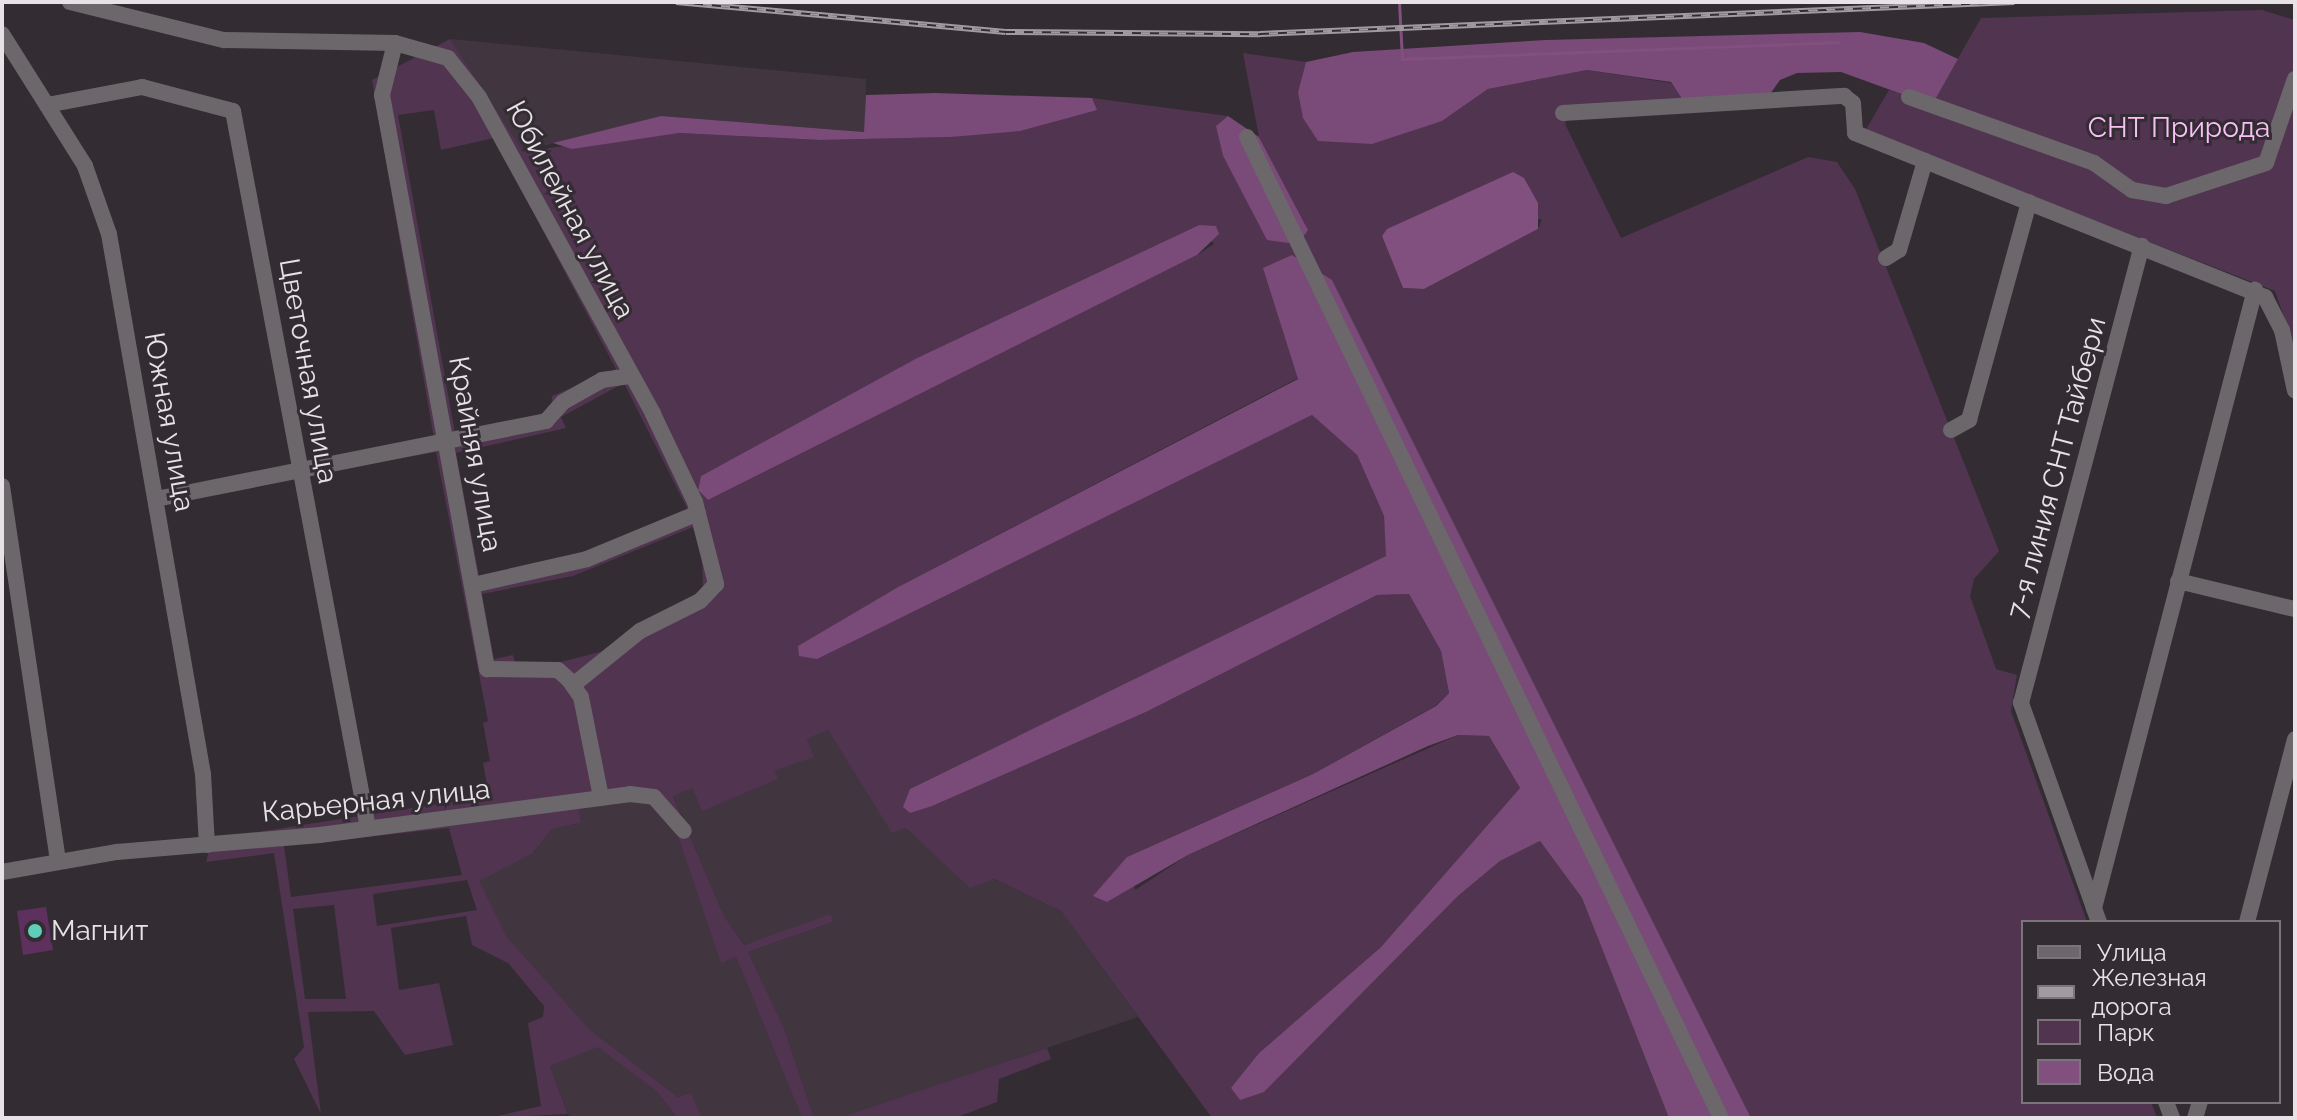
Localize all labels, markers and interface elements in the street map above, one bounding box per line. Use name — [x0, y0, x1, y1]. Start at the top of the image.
street label: Юбилейная улица — [498, 95, 642, 325]
park label: СНТ Природа — [2087, 111, 2271, 145]
street label: Цветочная улица — [272, 255, 344, 487]
street label: 7-я линия СНТ Тайбери — [2000, 313, 2114, 623]
street label: Южная улица — [137, 329, 201, 515]
street label: Крайняя улица — [441, 353, 509, 555]
street label: Карьерная улица — [260, 772, 492, 830]
place label: Магнит — [51, 914, 148, 948]
legend — [2021, 920, 2281, 1104]
marker: Магнит — [26, 922, 44, 940]
text: Улица — [2097, 938, 2167, 967]
text: Железная дорога — [2091, 963, 2207, 1021]
text: Парк — [2097, 1018, 2155, 1047]
text: Вода — [2097, 1058, 2154, 1087]

